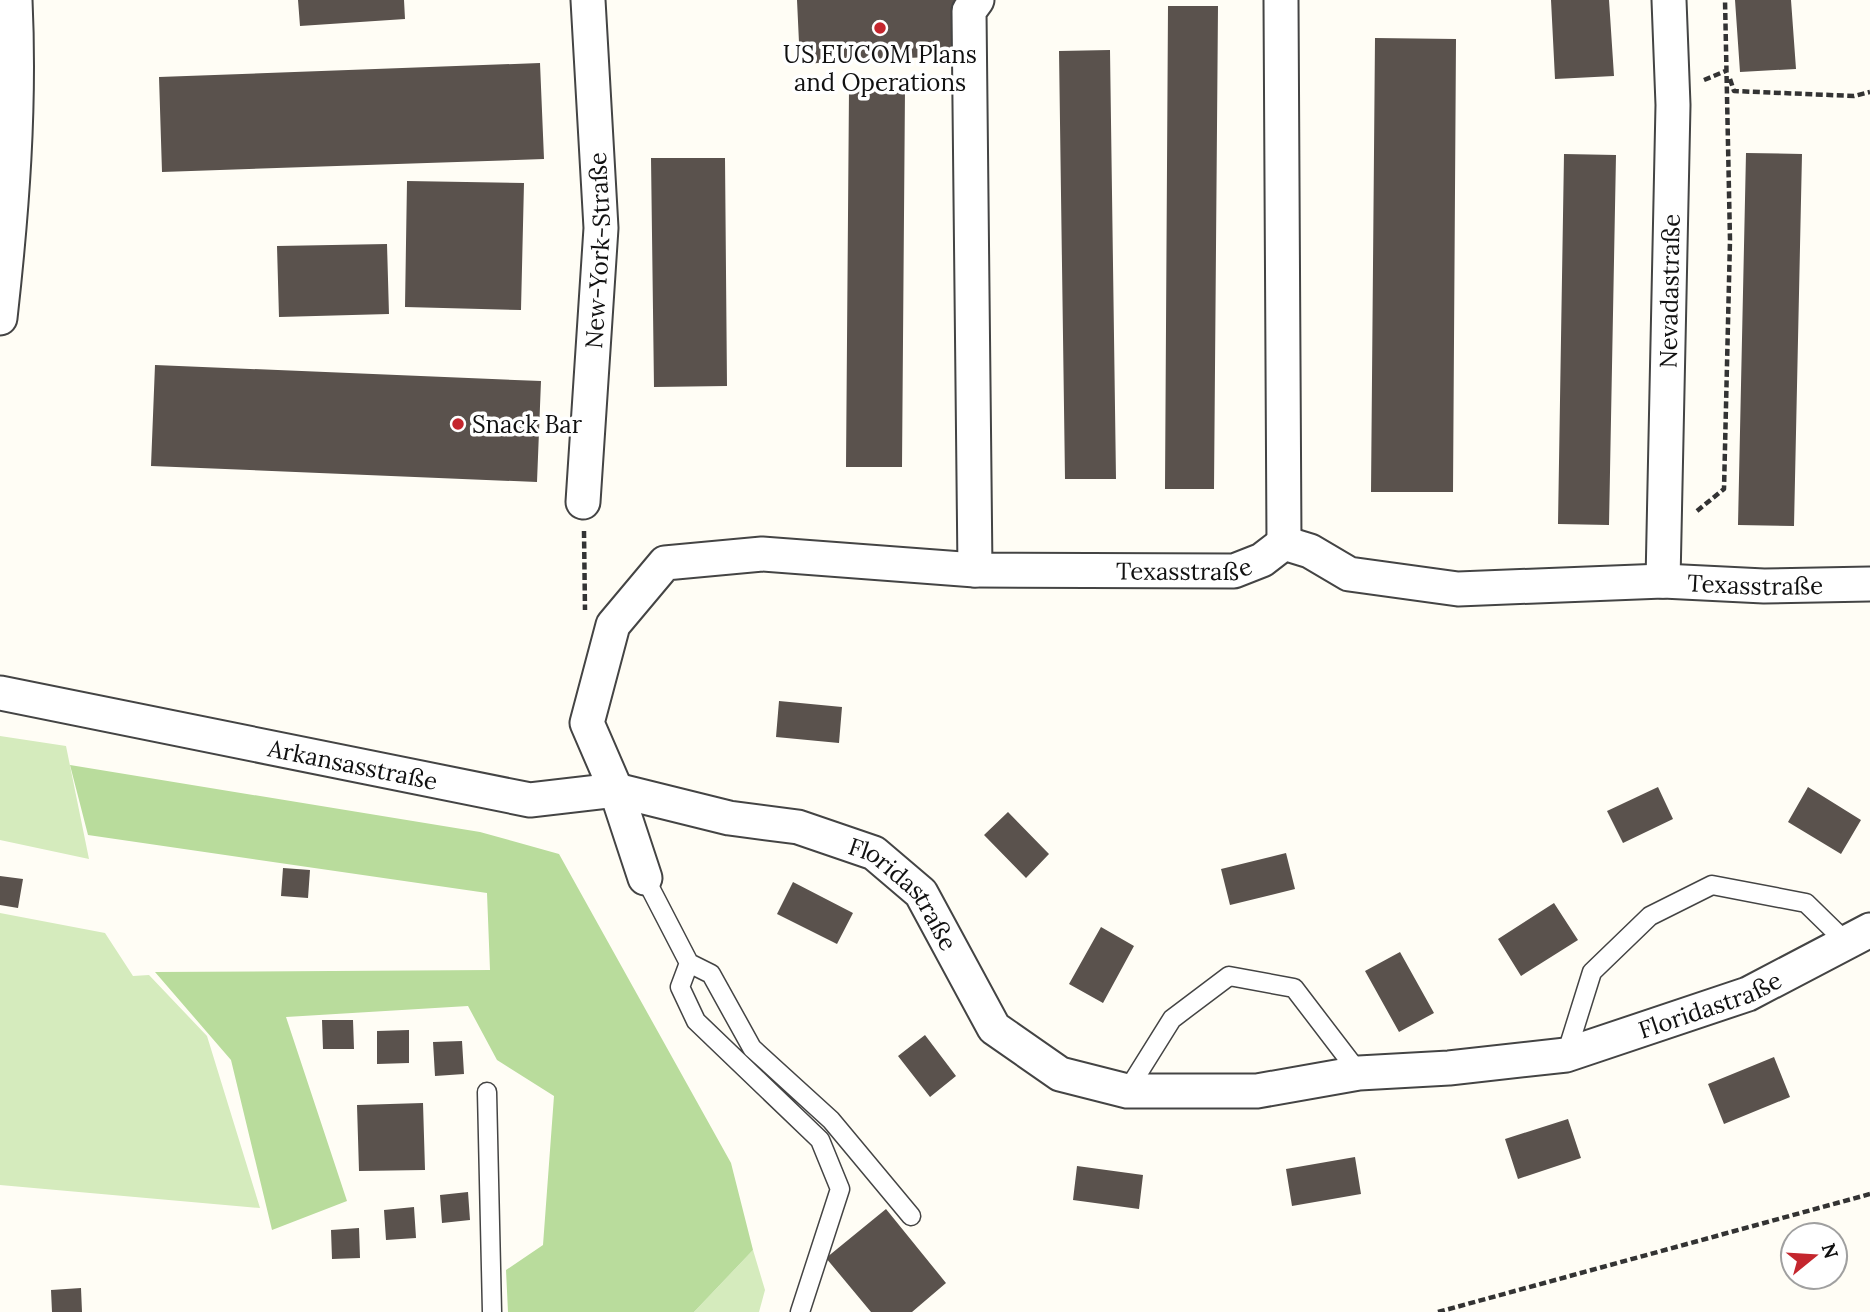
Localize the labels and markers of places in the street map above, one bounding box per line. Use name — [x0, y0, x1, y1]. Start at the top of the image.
marker: US EUCOM Plans and Operations — [872, 20, 888, 36]
place label: US EUCOM Plans and Operations — [783, 39, 977, 98]
place label: Snack Bar — [472, 409, 583, 440]
marker: Snack Bar — [450, 416, 466, 432]

